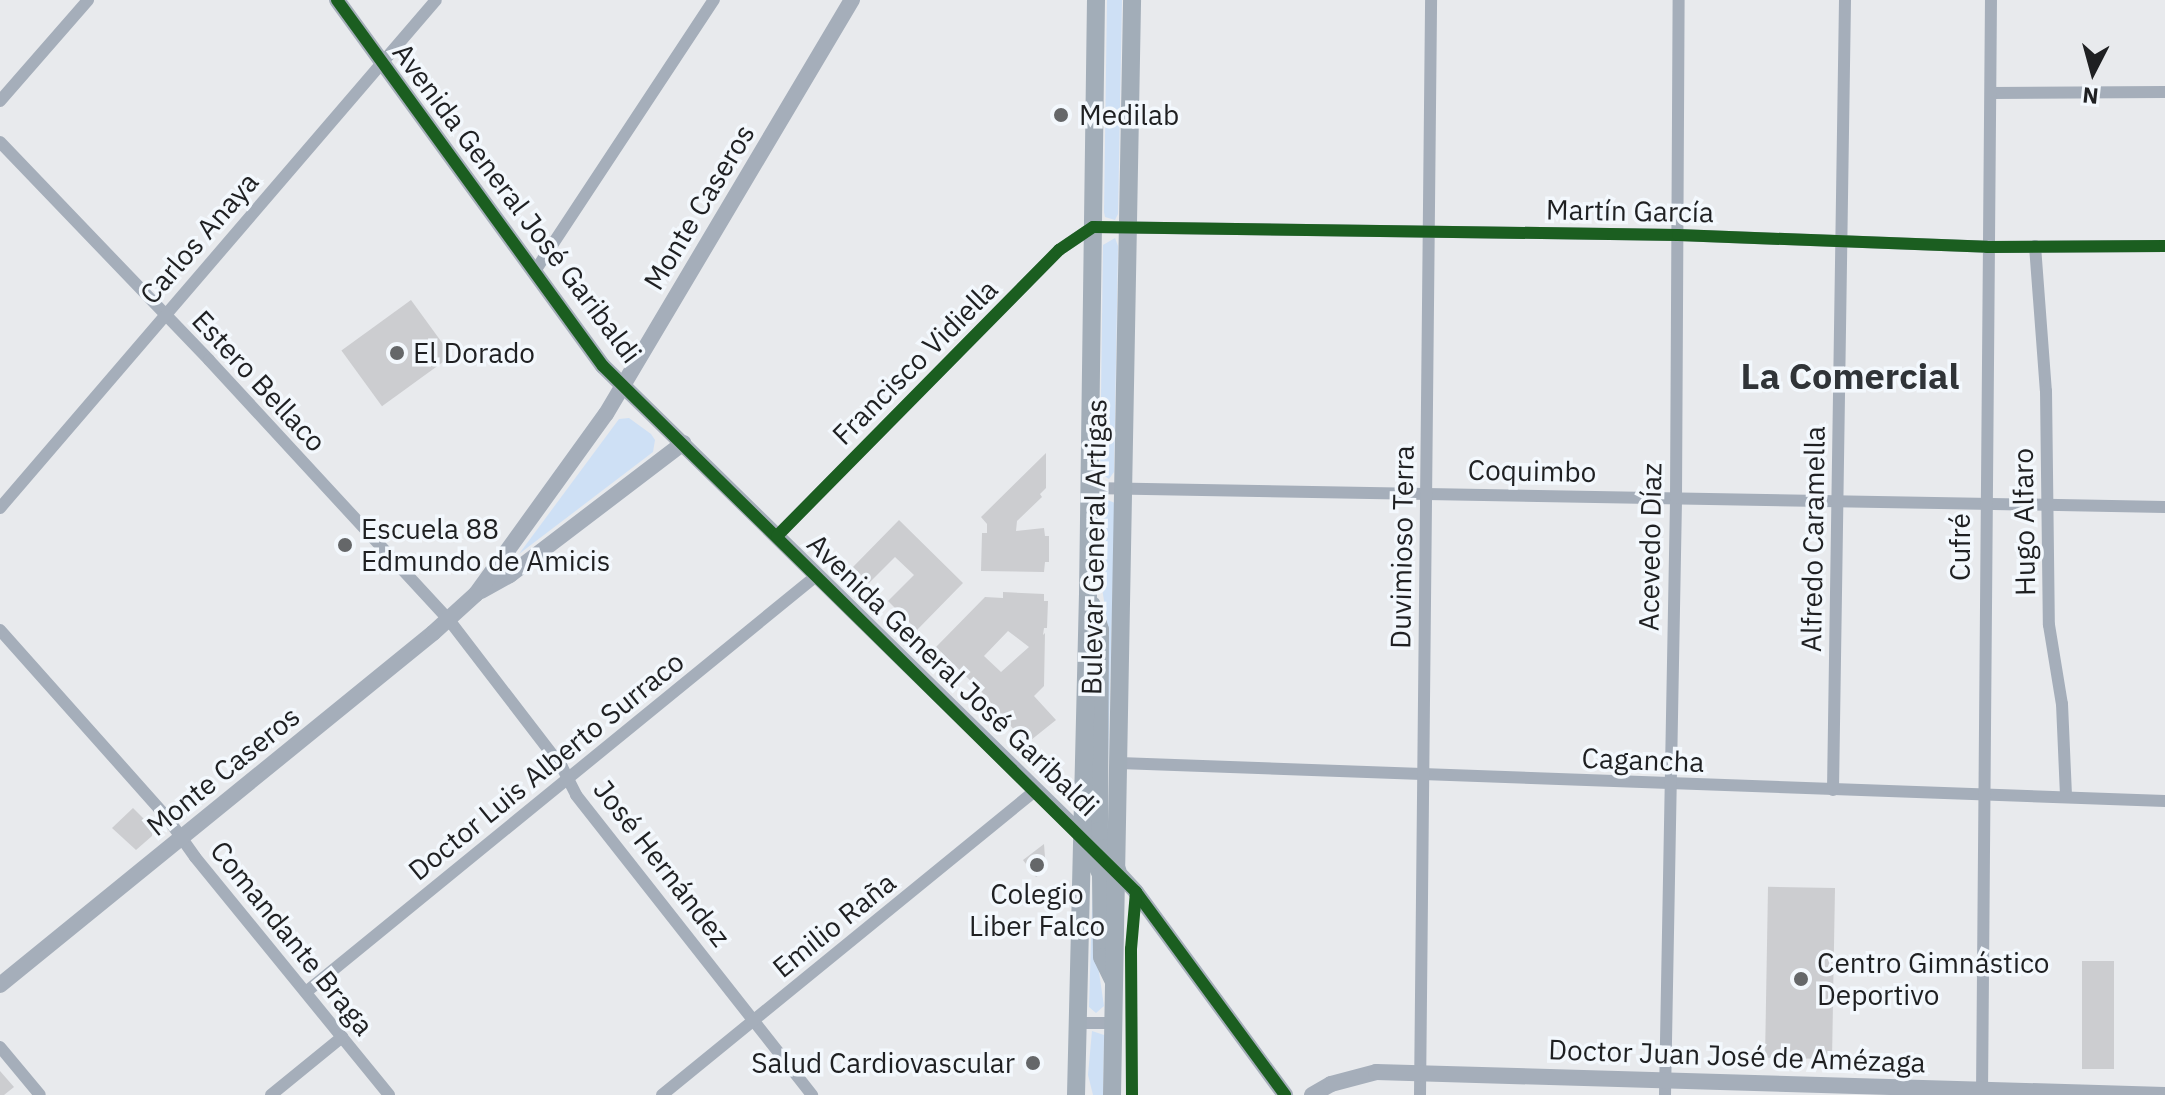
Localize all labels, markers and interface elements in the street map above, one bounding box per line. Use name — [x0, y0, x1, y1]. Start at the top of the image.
north arrow — [2053, 32, 2133, 112]
street label: Avenida General José Garibaldi — [386, 36, 648, 370]
text: N — [2081, 81, 2100, 112]
place label: Medilab — [1079, 98, 1179, 132]
marker: Medilab — [1050, 104, 1072, 126]
street label: Monte Caseros — [636, 118, 762, 296]
street label: Carlos Anaya — [133, 165, 265, 311]
street label: Martín García — [1546, 193, 1714, 229]
street label: Francisco Vidiella — [825, 272, 1005, 452]
street label: Estero Bellaco — [185, 304, 333, 458]
place label: El Dorado — [413, 336, 535, 370]
marker: El Dorado — [388, 344, 406, 362]
district label: La Comercial — [1740, 354, 1960, 398]
street label: Bulevar General Artigas — [1075, 399, 1113, 695]
street label: Alfredo Caramella — [1794, 426, 1832, 652]
street label: Duvimioso Terra — [1383, 445, 1421, 649]
street label: Hugo Alfaro — [2006, 448, 2042, 596]
street label: Coquimbo — [1467, 453, 1597, 489]
street label: Acevedo Díaz — [1632, 463, 1668, 631]
place label: Escuela 88 Edmundo de Amicis — [361, 512, 610, 578]
street label: Cufré — [1943, 513, 1977, 581]
street label: Avenida General José Garibaldi — [800, 527, 1106, 823]
marker: Escuela 88 Edmundo de Amicis — [336, 536, 354, 554]
street label: Doctor Luis Alberto Surraco — [402, 645, 690, 887]
street label: Monte Caseros — [140, 699, 306, 843]
street label: Cagancha — [1581, 741, 1705, 779]
street label: José Hernández — [587, 773, 737, 953]
street label: Comandante Braga — [203, 834, 381, 1042]
marker: Colegio Liber Falco — [1028, 856, 1046, 874]
street label: Emilio Raña — [766, 865, 902, 985]
place label: Colegio Liber Falco — [969, 877, 1105, 943]
place label: Centro Gimnástico Deportivo — [1817, 946, 2050, 1012]
marker: Centro Gimnástico Deportivo — [1792, 970, 1810, 988]
street label: Doctor Juan José de Amézaga — [1548, 1033, 1926, 1079]
place label: Salud Cardiovascular — [751, 1046, 1015, 1080]
marker: Salud Cardiovascular — [1022, 1052, 1044, 1074]

